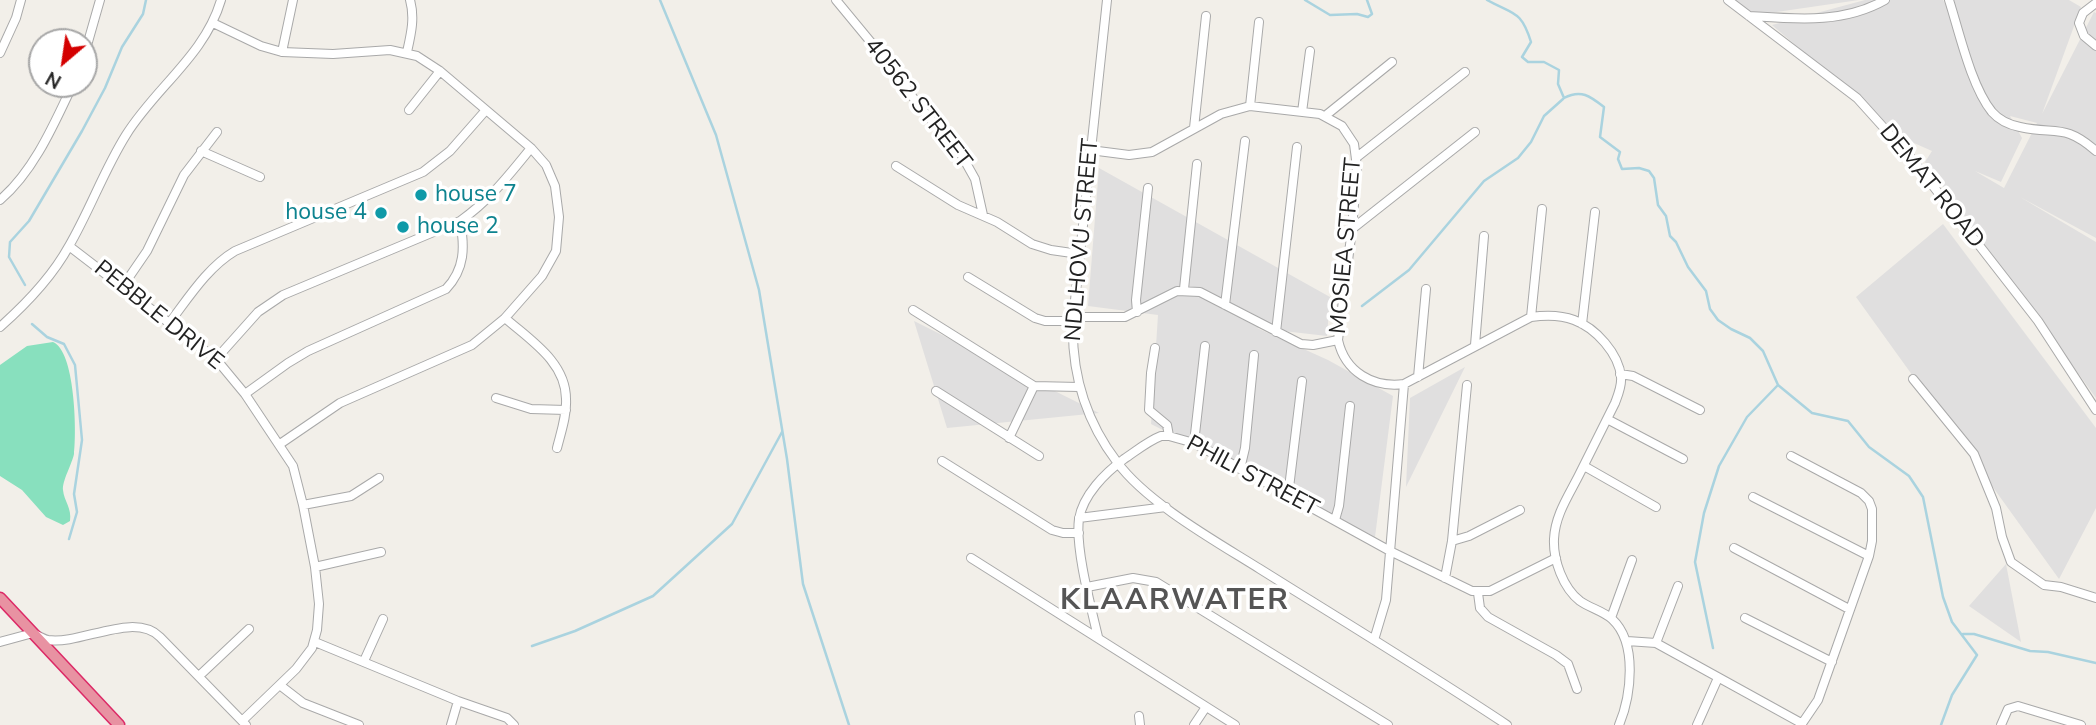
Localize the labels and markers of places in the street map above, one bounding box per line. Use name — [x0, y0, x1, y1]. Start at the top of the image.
place label: house 7 — [435, 181, 517, 209]
marker: house 7 — [413, 187, 429, 203]
place label: house 4 — [285, 199, 367, 227]
marker: house 4 — [373, 205, 389, 221]
place label: house 2 — [417, 213, 499, 241]
marker: house 2 — [395, 219, 411, 235]

